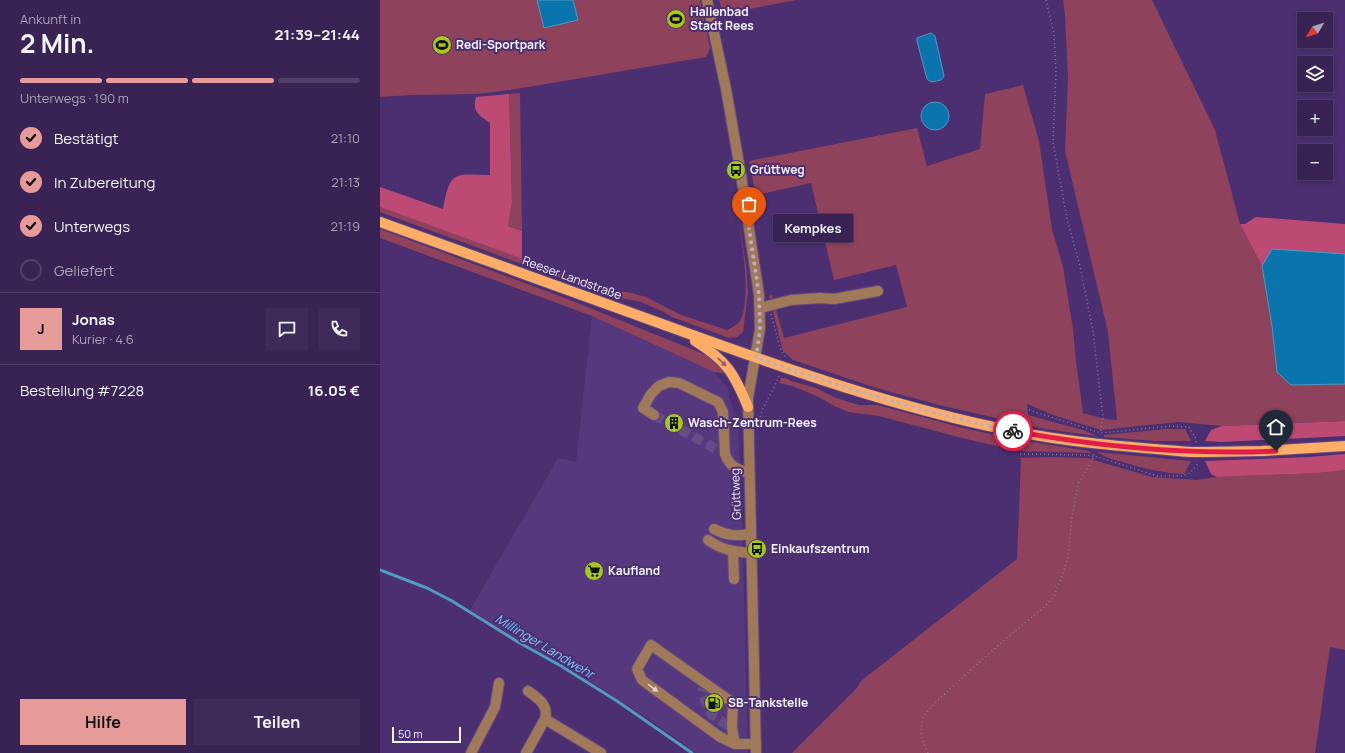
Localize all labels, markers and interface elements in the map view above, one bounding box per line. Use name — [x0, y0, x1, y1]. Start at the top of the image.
place label: Hallenbad Stadt Rees — [690, 3, 754, 34]
sports icon: Hallenbad Stadt Rees — [665, 8, 687, 30]
text: Ankunft in — [20, 10, 81, 28]
north arrow — [1297, 12, 1333, 48]
map controls — [1297, 12, 1333, 180]
text: 21:39–21:44 — [275, 24, 360, 45]
text: 2 Min. — [20, 25, 94, 61]
sports icon: Redi-Sportpark — [431, 34, 453, 56]
place label: Redi-Sportpark — [456, 36, 546, 53]
button: layers — [1297, 56, 1333, 92]
text: Unterwegs · 190 m — [20, 89, 129, 107]
button: + — [1297, 100, 1333, 136]
icon: check — [20, 127, 42, 149]
text: Bestätigt — [54, 128, 119, 149]
text: 21:10 — [331, 129, 360, 147]
button: − — [1297, 144, 1333, 180]
bus stop icon: Grüttweg — [725, 159, 747, 181]
place label: Grüttweg — [750, 161, 805, 178]
icon: check — [20, 171, 42, 193]
text: In Zubereitung — [54, 172, 155, 193]
text: 21:13 — [331, 173, 360, 191]
pin — [732, 187, 766, 228]
icon: bag — [738, 193, 760, 215]
callout: Kempkes — [773, 214, 853, 242]
icon: check — [20, 215, 42, 237]
text: Unterwegs — [54, 216, 130, 237]
text: 21:19 — [330, 217, 360, 235]
text: Kempkes — [785, 219, 841, 237]
street label: Reeser Landstraße — [520, 252, 624, 303]
text: Geliefert — [54, 260, 114, 281]
button: chat — [266, 308, 308, 350]
button: phone — [318, 308, 360, 350]
text: Jonas — [72, 309, 115, 330]
text: J — [37, 318, 45, 339]
text: Kurier · 4.6 — [72, 330, 134, 348]
one-way arrow — [717, 357, 727, 367]
text: Bestellung #7228 — [20, 380, 144, 401]
text: 16.05 € — [308, 380, 360, 401]
pin — [1259, 410, 1293, 451]
courier — [993, 411, 1033, 451]
building icon: Wasch-Zentrum-Rees — [663, 412, 685, 434]
place label: Wasch-Zentrum-Rees — [688, 414, 817, 431]
icon: home — [1265, 416, 1287, 438]
icon: bike — [1002, 420, 1024, 442]
street label: Grüttweg — [726, 468, 745, 520]
bus stop icon: Einkaufszentrum — [746, 538, 768, 560]
place label: Einkaufszentrum — [771, 540, 870, 557]
supermarket icon: Kaufland — [583, 560, 605, 582]
place label: Kaufland — [608, 562, 660, 579]
water label: Millinger Landwehr — [492, 609, 600, 684]
one-way arrow — [648, 684, 658, 692]
fuel station icon: SB-Tankstelle — [703, 692, 725, 714]
place label: SB-Tankstelle — [728, 694, 808, 711]
button: Hilfe — [20, 699, 186, 745]
button: Teilen — [194, 699, 360, 745]
scale bar — [392, 725, 461, 744]
text: 50 m — [398, 726, 423, 741]

